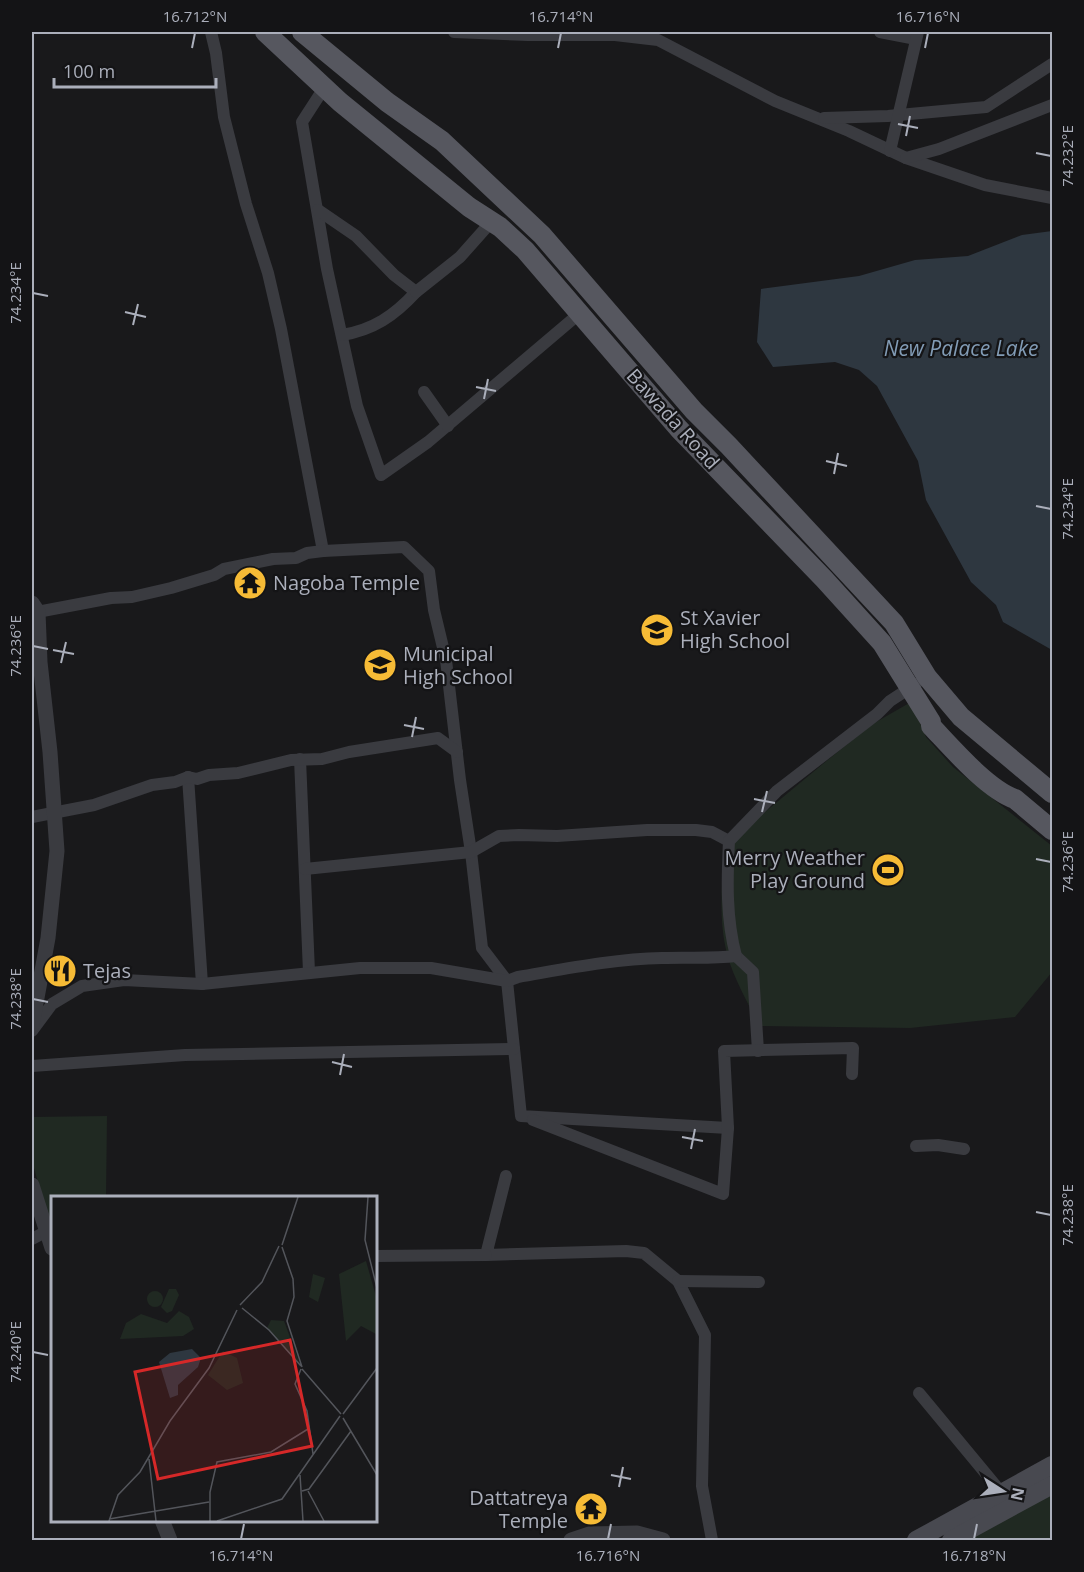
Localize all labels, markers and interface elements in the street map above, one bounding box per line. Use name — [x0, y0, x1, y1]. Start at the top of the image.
text: 16.712°N — [163, 6, 227, 26]
text: 16.714°N — [529, 6, 593, 26]
text: 16.716°N — [896, 6, 960, 26]
scale bar — [54, 51, 216, 89]
text: 100 m — [63, 59, 115, 83]
text: 74.232°E — [1057, 125, 1077, 187]
text: 74.234°E — [5, 262, 25, 324]
water label: New Palace Lake — [884, 334, 1038, 362]
street label: Bawada Road — [621, 362, 726, 475]
text: 74.234°E — [1057, 478, 1077, 540]
temple icon: Nagoba Temple — [232, 565, 268, 601]
place label: Nagoba Temple — [273, 569, 420, 596]
place label: St Xavier High School — [680, 604, 790, 654]
school or university icon: St Xavier High School — [639, 612, 675, 648]
text: 74.236°E — [5, 615, 25, 677]
place label: Municipal High School — [403, 640, 513, 690]
school or university icon: Municipal High School — [362, 647, 398, 683]
text: 74.236°E — [1057, 831, 1077, 893]
place label: Merry Weather Play Ground — [725, 844, 865, 894]
sports icon: Merry Weather Play Ground — [870, 852, 906, 888]
restaurant icon: Tejas — [42, 953, 78, 989]
place label: Tejas — [83, 957, 131, 984]
text: 74.238°E — [5, 968, 25, 1030]
text: 74.238°E — [1057, 1184, 1077, 1246]
inset map — [51, 1196, 376, 1521]
text: 74.240°E — [5, 1321, 25, 1383]
north arrow — [973, 1461, 1033, 1521]
place label: Dattatreya Temple — [469, 1484, 568, 1534]
text: N — [1006, 1485, 1030, 1503]
temple icon: Dattatreya Temple — [573, 1491, 609, 1527]
text: 16.714°N — [209, 1545, 273, 1565]
text: 16.716°N — [576, 1545, 640, 1565]
text: 16.718°N — [942, 1545, 1006, 1565]

